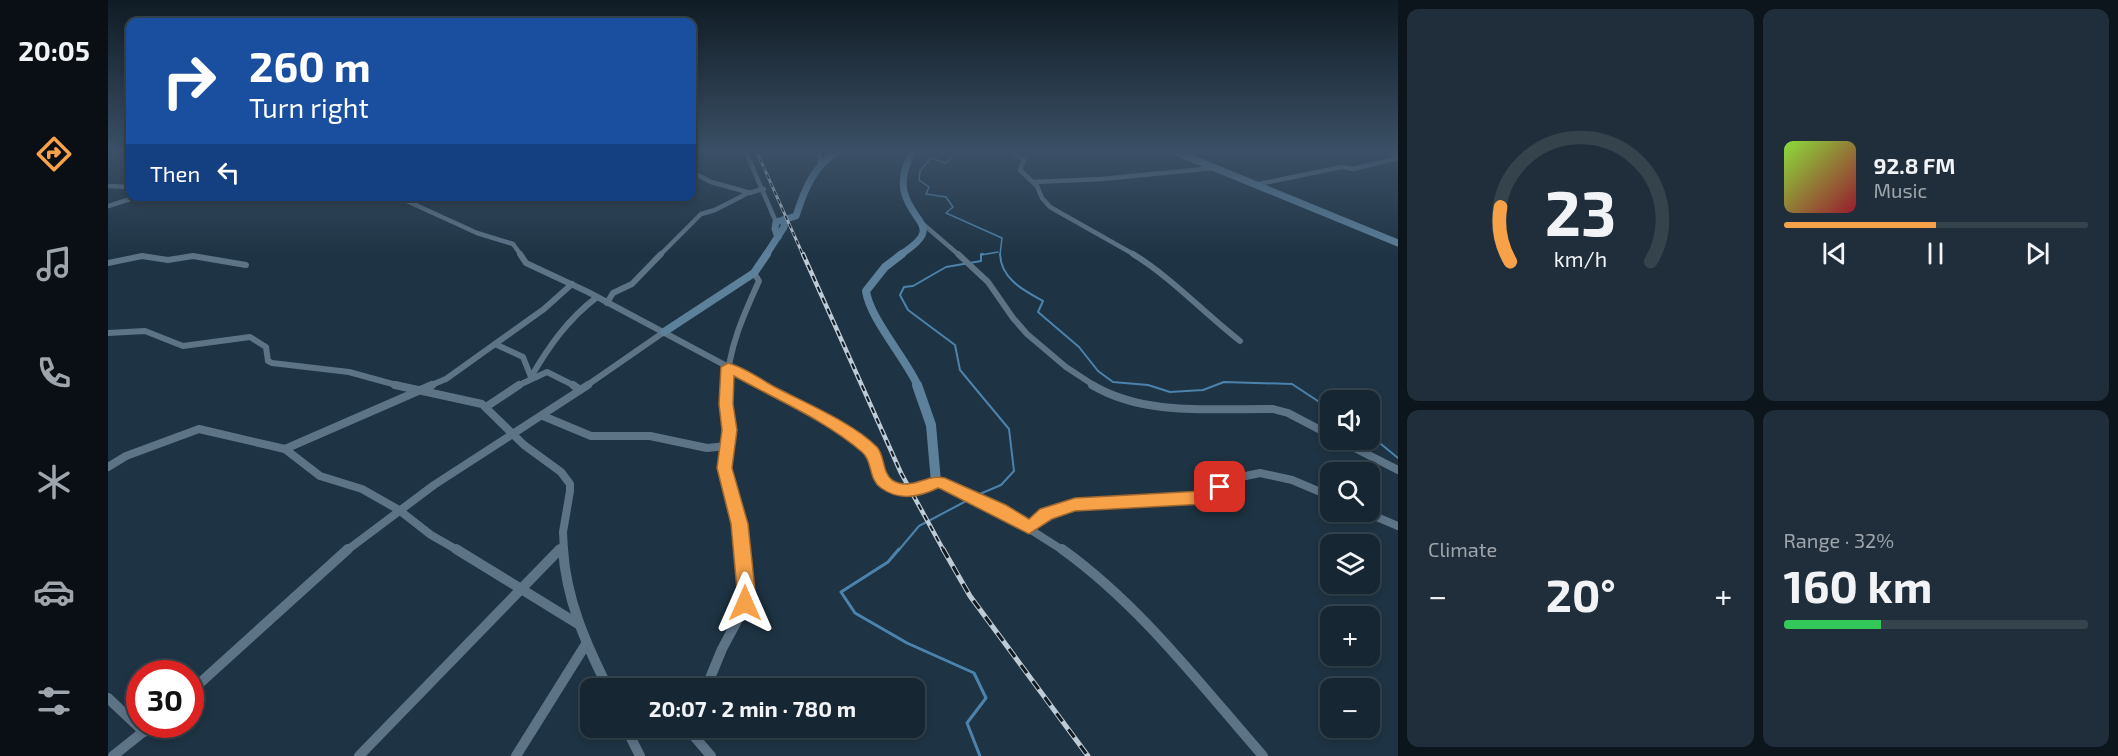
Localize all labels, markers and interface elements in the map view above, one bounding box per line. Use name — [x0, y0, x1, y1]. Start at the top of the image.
text: 20:05 — [18, 34, 90, 66]
text: 260 m — [249, 40, 371, 90]
icon: right — [150, 42, 228, 120]
text: Turn right — [249, 91, 369, 123]
icon: directions — [33, 133, 75, 175]
text: 92.8 FM — [1874, 152, 1955, 178]
icon: left — [212, 156, 245, 189]
text: Then — [150, 160, 200, 186]
text: 23 — [1544, 174, 1616, 249]
text: Music — [1874, 178, 1927, 202]
icon: previous — [1818, 237, 1851, 270]
icon: pause — [1919, 237, 1952, 270]
icon: next — [2021, 237, 2054, 270]
icon: music — [33, 243, 75, 285]
text: km/h — [1554, 247, 1607, 272]
icon: phone — [33, 352, 75, 394]
map controls — [1320, 390, 1380, 738]
button: sound — [1320, 390, 1380, 450]
icon: climate — [33, 461, 75, 503]
pin — [1194, 461, 1245, 512]
button: search — [1320, 462, 1380, 522]
icon: arrive — [1203, 470, 1236, 503]
text: Range · 32% — [1784, 528, 1894, 552]
button: layers — [1320, 534, 1380, 594]
text: Climate — [1428, 537, 1497, 561]
text: 160 km — [1784, 558, 1932, 612]
text: 20° — [1546, 567, 1616, 621]
icon: car — [33, 571, 75, 613]
position arrow — [713, 571, 777, 635]
text: − — [1428, 575, 1447, 615]
text: + — [1714, 575, 1733, 615]
button: + — [1320, 606, 1380, 666]
speed limit sign: 30 — [126, 660, 204, 738]
button: − — [1320, 678, 1380, 738]
icon: filters — [33, 680, 75, 722]
text: 20:07 · 2 min · 780 m — [649, 695, 856, 721]

